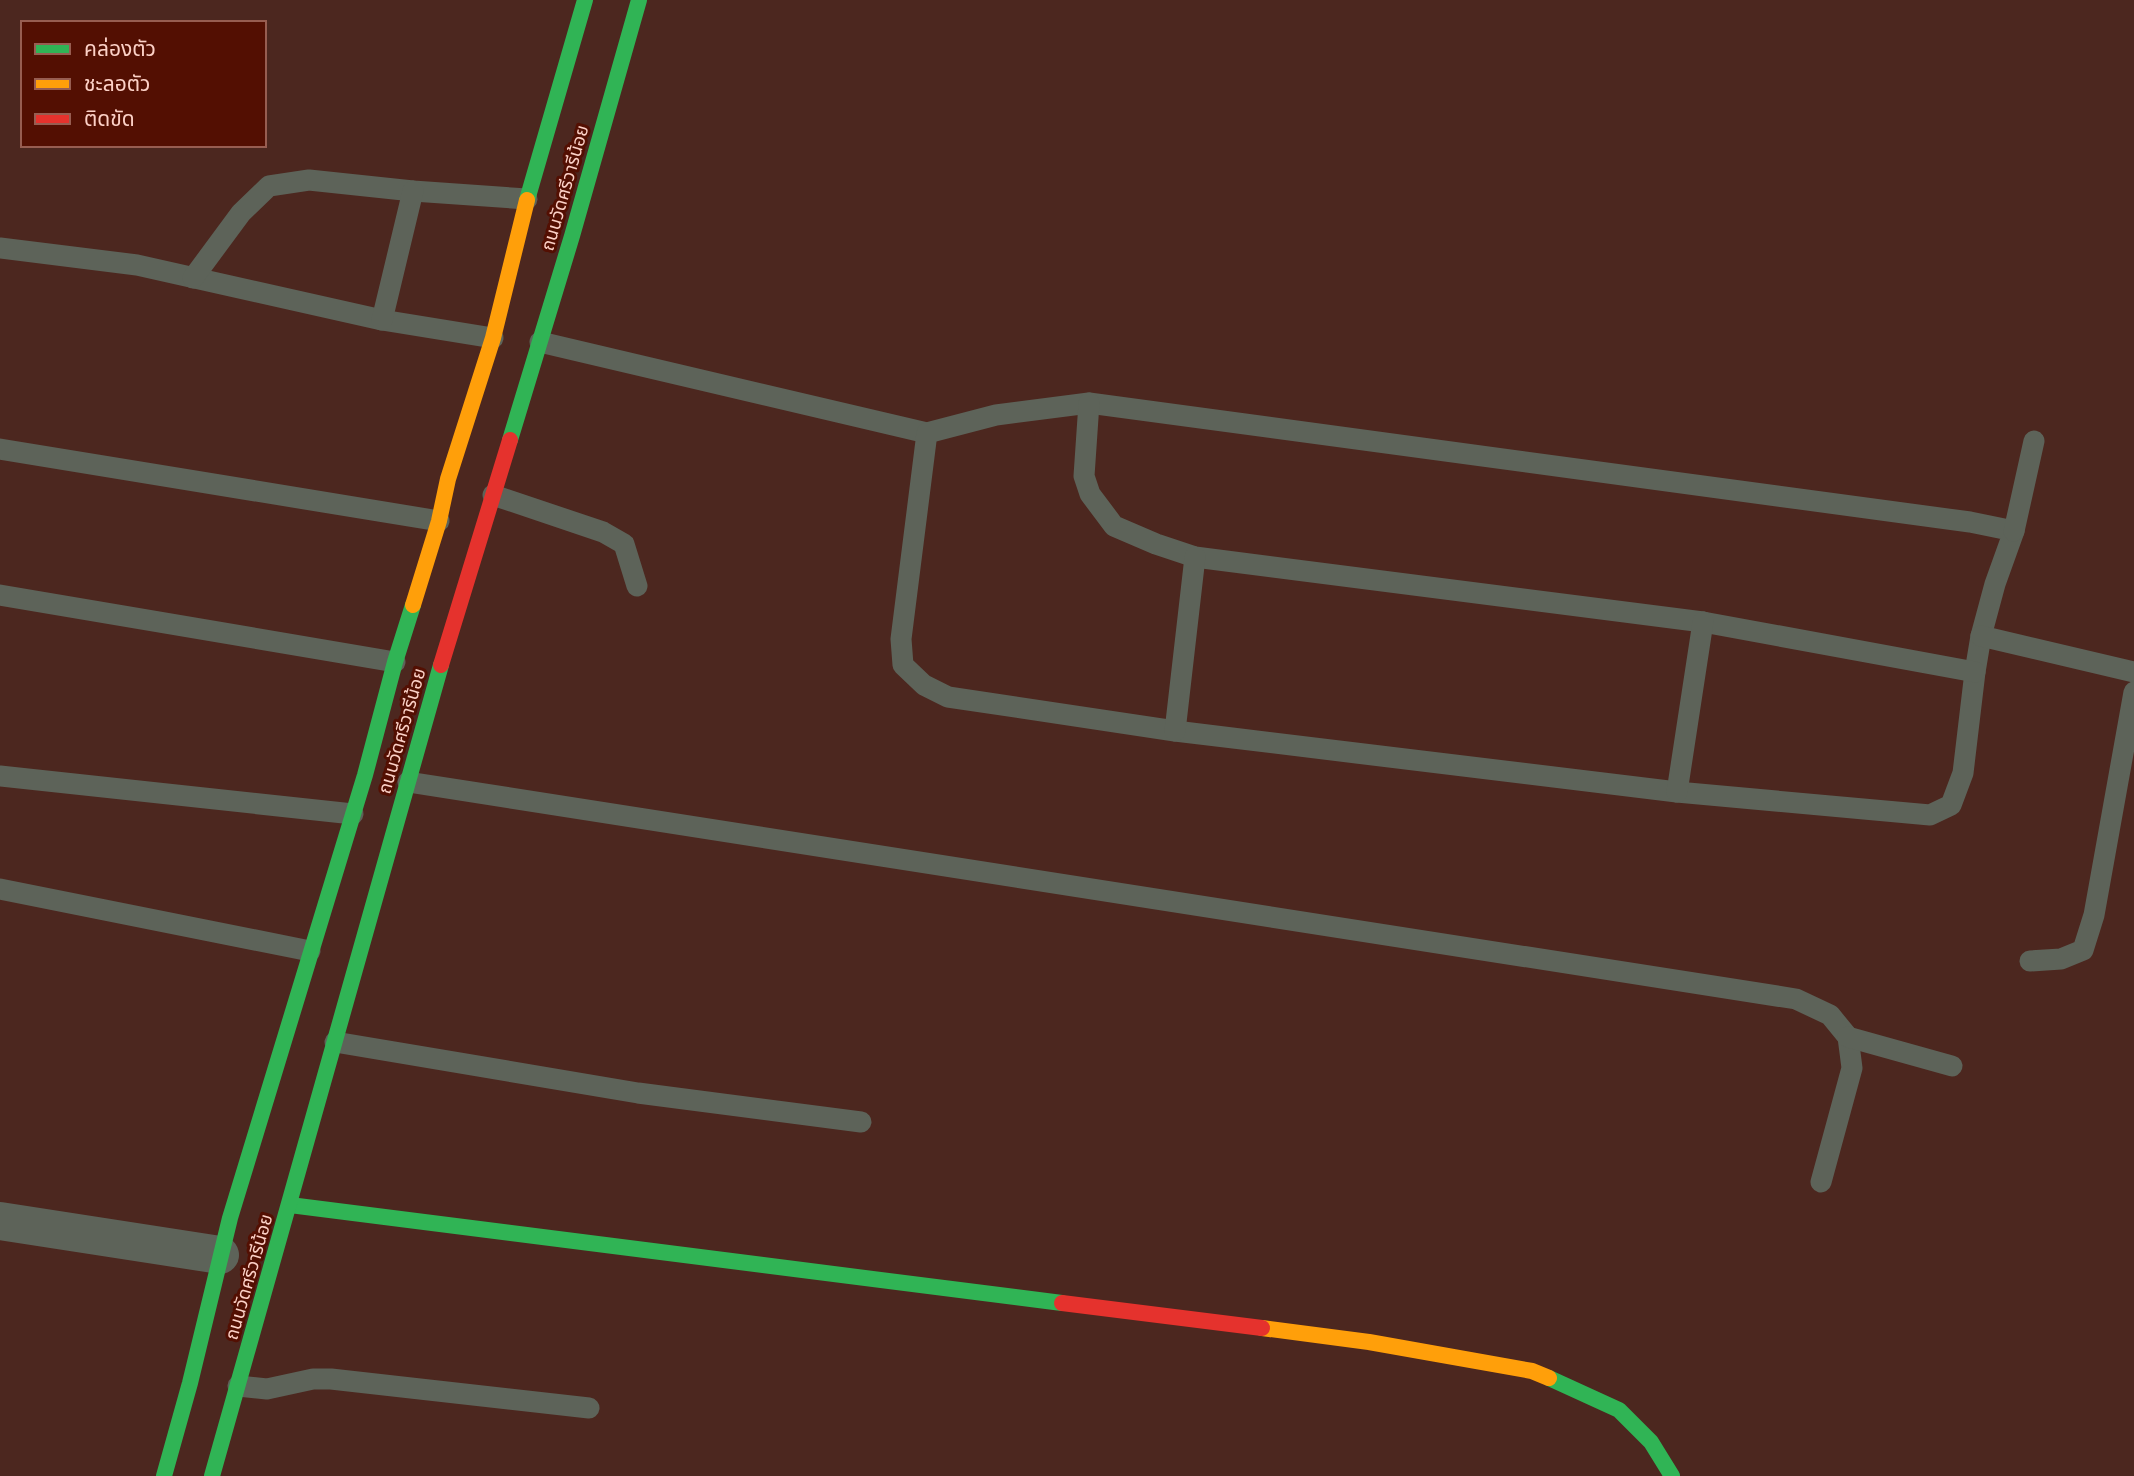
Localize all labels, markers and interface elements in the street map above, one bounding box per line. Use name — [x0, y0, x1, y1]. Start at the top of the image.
legend — [21, 21, 266, 147]
text: คล่องตัว — [84, 35, 156, 62]
text: ชะลอตัว — [84, 70, 150, 97]
text: ติดขัด — [84, 105, 135, 132]
street label: ถนนวัดศรีวารีน้อย — [536, 122, 593, 253]
street label: ถนนวัดศรีวารีน้อย — [373, 665, 430, 796]
street label: ถนนวัดศรีวารีน้อย — [220, 1211, 277, 1342]

